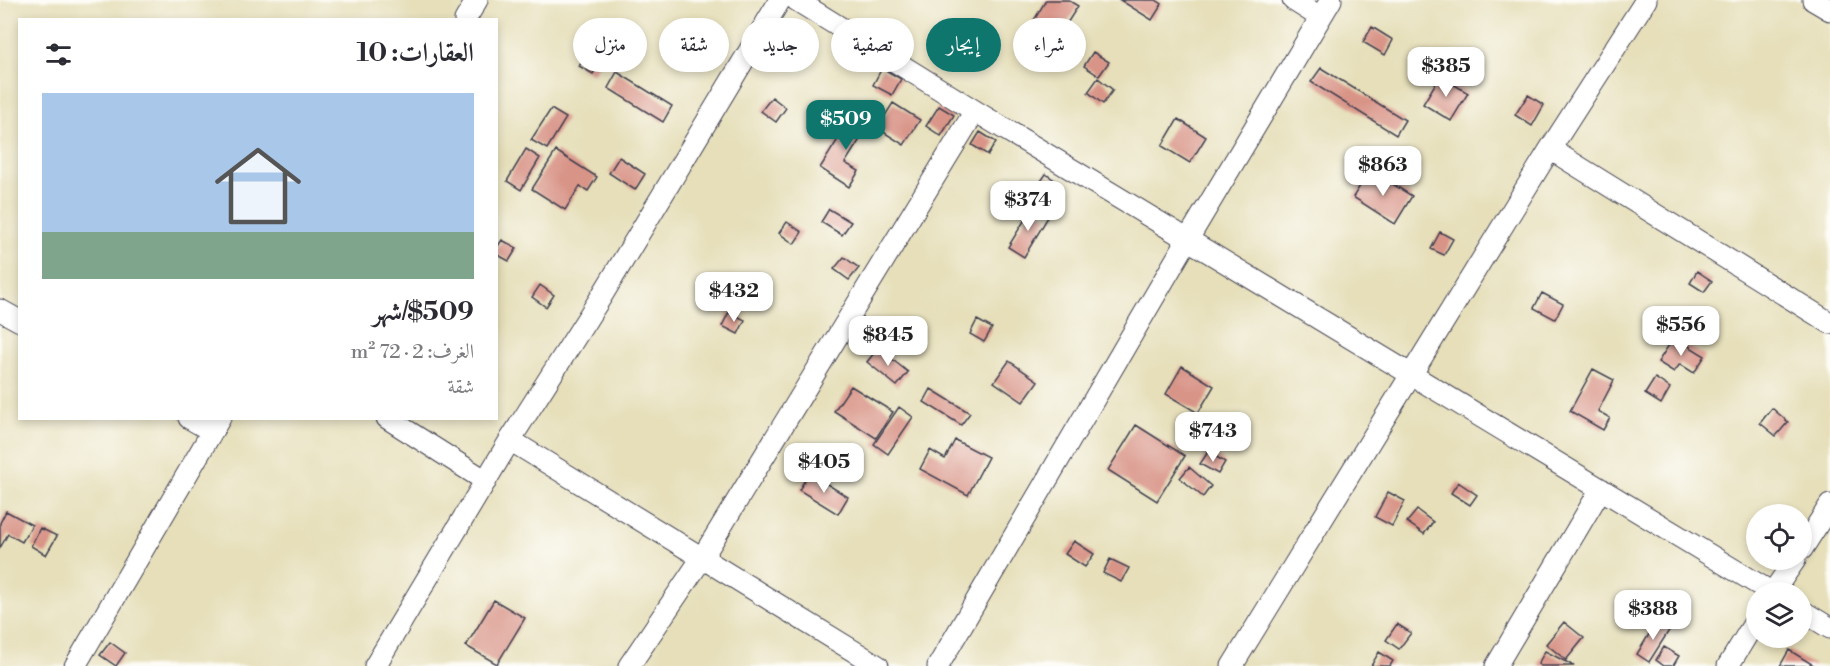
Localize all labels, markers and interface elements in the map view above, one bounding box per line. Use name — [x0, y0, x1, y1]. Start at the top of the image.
chip: منزل — [573, 18, 647, 72]
chip: شقة — [659, 18, 729, 72]
chip: جديد — [741, 18, 819, 72]
chip: تصفية — [831, 18, 914, 72]
chip: إيجار — [926, 18, 1001, 72]
chip: شراء — [1013, 18, 1086, 72]
text: العقارات: 10 — [357, 37, 474, 69]
icon: filters — [42, 38, 75, 71]
pin: $385 — [1410, 47, 1482, 98]
text: $385 — [1421, 54, 1471, 79]
pin: $509 — [810, 100, 882, 151]
text: $509 — [820, 107, 872, 132]
icon: home — [204, 132, 312, 240]
pin: $863 — [1347, 146, 1419, 197]
text: $863 — [1358, 153, 1408, 178]
pin: $374 — [992, 181, 1064, 232]
text: $374 — [1004, 188, 1052, 213]
pin: $432 — [698, 272, 770, 323]
text: $432 — [709, 279, 759, 304]
text: $509/شهر — [372, 296, 474, 328]
pin: $556 — [1645, 306, 1717, 357]
text: $556 — [1656, 313, 1706, 338]
pin: $845 — [852, 316, 924, 367]
text: $845 — [863, 323, 913, 348]
text: الغرف: 2 · 72 m² — [351, 340, 474, 365]
text: شقة — [448, 375, 474, 400]
pin: $743 — [1177, 412, 1249, 463]
text: $743 — [1189, 419, 1237, 444]
pin: $405 — [788, 443, 860, 494]
text: $405 — [798, 450, 850, 475]
map controls — [1746, 504, 1812, 648]
button: locate — [1746, 504, 1812, 570]
button: layers — [1746, 582, 1812, 648]
pin: $388 — [1617, 590, 1689, 641]
text: $388 — [1628, 597, 1678, 622]

